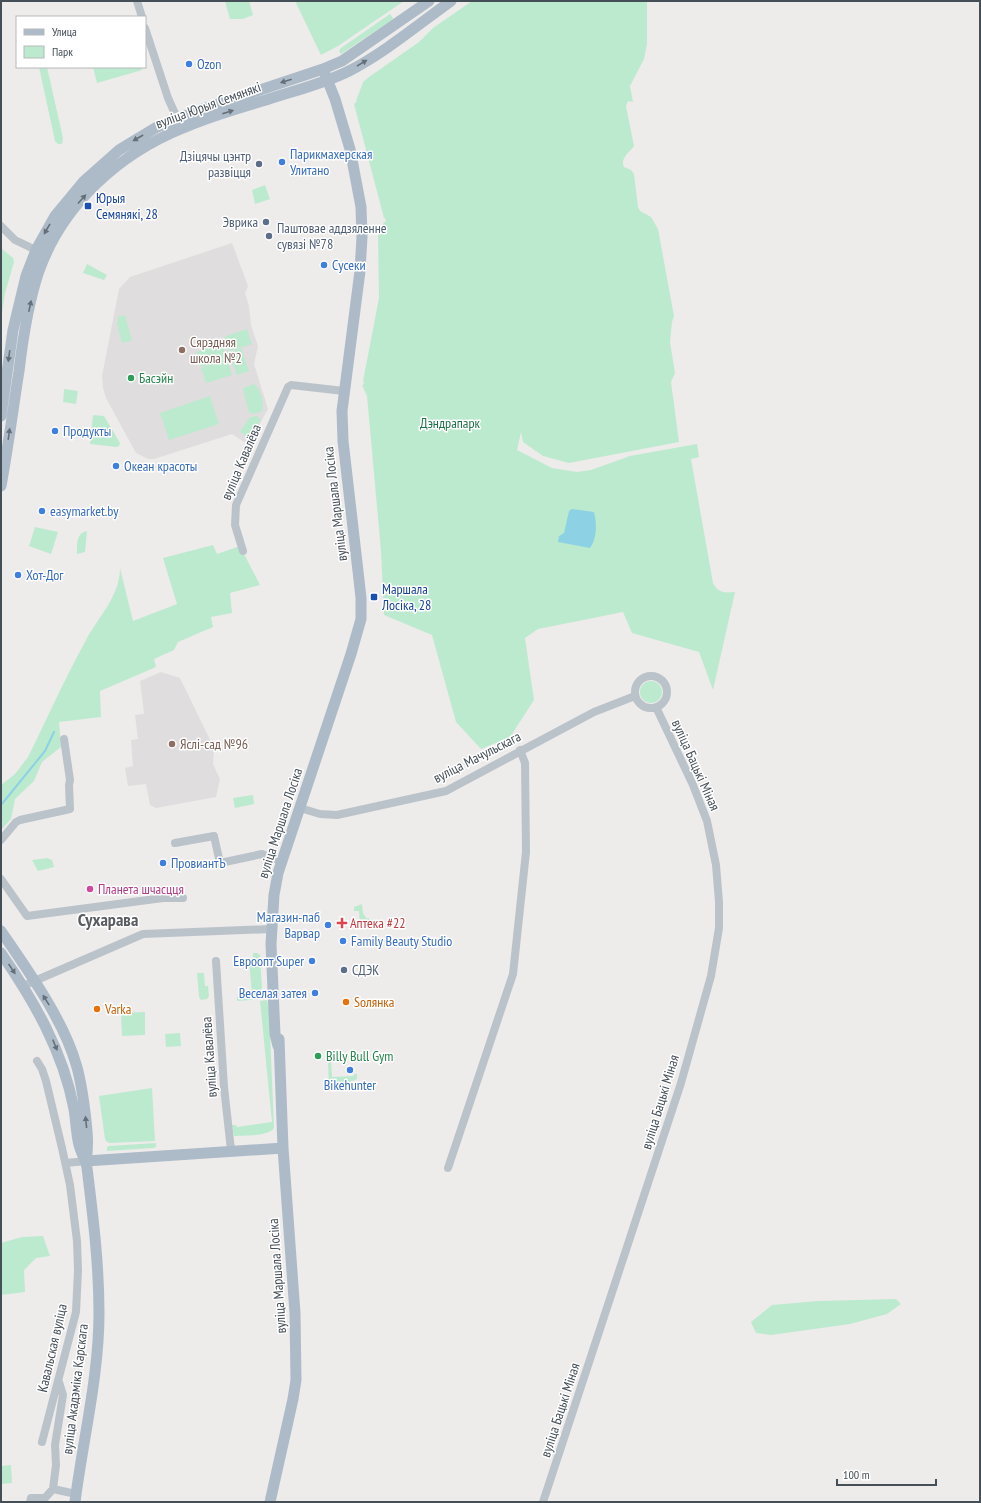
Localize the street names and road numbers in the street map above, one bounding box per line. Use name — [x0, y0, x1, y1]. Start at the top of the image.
street label: вуліца Юрыя Семянякі — [153, 78, 263, 132]
street label: вуліца Кавалёва — [217, 421, 265, 503]
street label: вуліца Маршала Лосіка — [319, 446, 351, 562]
street label: вуліца Бацькі Міная — [668, 717, 724, 813]
street label: вуліца Мачульскага — [430, 727, 524, 787]
street label: вуліца Маршала Лосіка — [254, 765, 306, 881]
street label: вуліца Кавалёва — [197, 1016, 221, 1098]
street label: вуліца Бацькі Міная — [637, 1053, 683, 1151]
street label: вуліца Маршала Лосіка — [264, 1218, 290, 1334]
street label: Кавальская вуліца — [33, 1302, 71, 1394]
street label: вуліца Акадэміка Карскага — [58, 1323, 92, 1455]
street label: вуліца Бацькі Міная — [536, 1361, 584, 1459]

